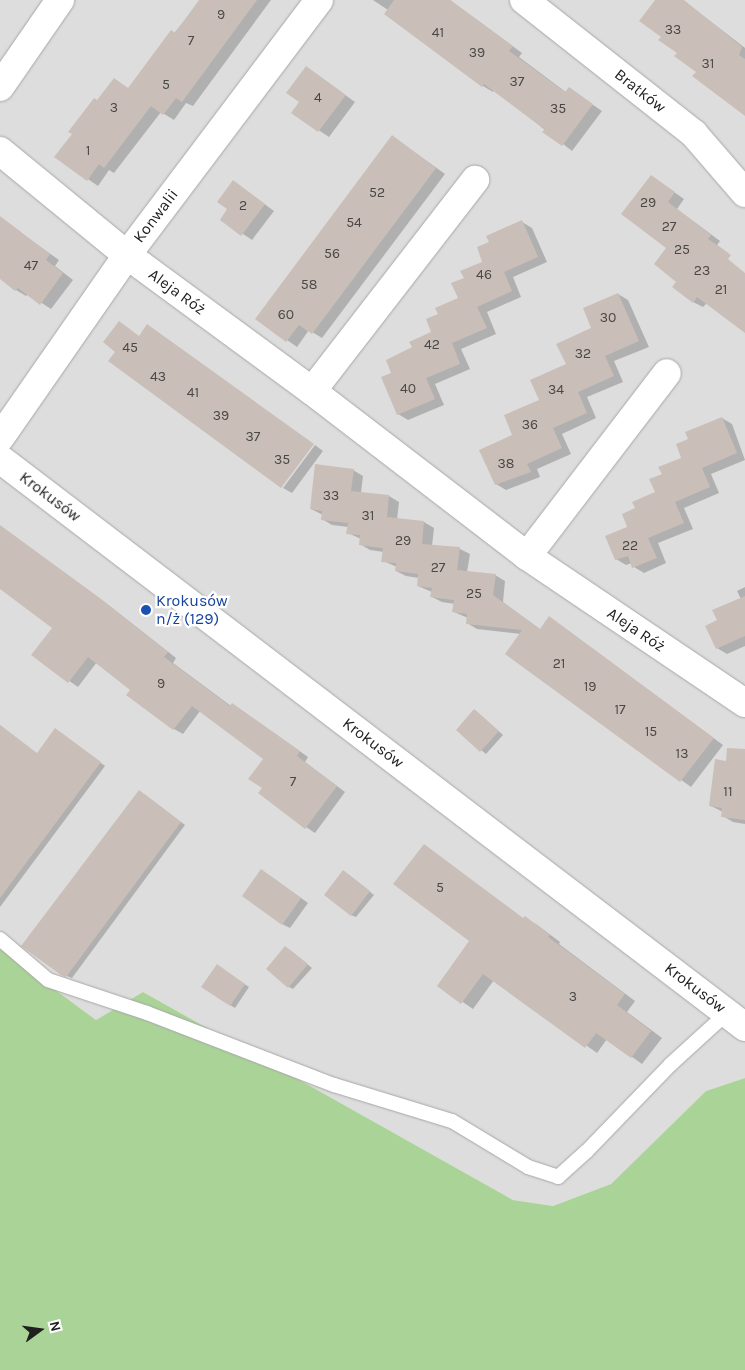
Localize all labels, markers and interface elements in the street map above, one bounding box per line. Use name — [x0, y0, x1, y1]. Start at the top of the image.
house number: 9 — [217, 7, 225, 23]
house number: 33 — [665, 22, 681, 38]
house number: 41 — [432, 25, 444, 41]
house number: 7 — [188, 33, 194, 49]
house number: 39 — [469, 45, 485, 61]
house number: 31 — [702, 56, 714, 72]
street label: Bratków — [610, 65, 670, 117]
house number: 37 — [510, 74, 524, 90]
house number: 5 — [162, 77, 170, 93]
house number: 4 — [314, 90, 322, 106]
house number: 3 — [110, 100, 118, 116]
house number: 35 — [550, 101, 566, 117]
house number: 1 — [86, 143, 90, 159]
street label: Konwalii — [130, 185, 182, 247]
house number: 52 — [369, 185, 385, 201]
house number: 29 — [640, 195, 656, 211]
house number: 2 — [239, 198, 247, 214]
house number: 54 — [346, 215, 362, 231]
house number: 27 — [662, 219, 676, 235]
house number: 25 — [674, 242, 690, 258]
house number: 56 — [324, 246, 340, 262]
house number: 47 — [24, 258, 38, 274]
house number: 23 — [694, 263, 710, 279]
street label: Aleja Róż — [145, 265, 209, 319]
house number: 46 — [476, 267, 492, 283]
house number: 58 — [301, 277, 317, 293]
house number: 21 — [715, 282, 727, 298]
house number: 60 — [278, 307, 294, 323]
house number: 30 — [600, 310, 616, 326]
house number: 42 — [424, 337, 440, 353]
house number: 45 — [122, 340, 138, 356]
house number: 32 — [575, 346, 591, 362]
house number: 43 — [150, 369, 166, 385]
house number: 40 — [400, 381, 416, 397]
house number: 34 — [548, 382, 564, 398]
house number: 41 — [187, 385, 199, 401]
house number: 39 — [213, 408, 229, 424]
house number: 36 — [522, 417, 538, 433]
house number: 37 — [246, 429, 260, 445]
house number: 35 — [274, 452, 290, 468]
house number: 38 — [498, 456, 514, 472]
street label: Krokusów — [16, 468, 84, 526]
house number: 33 — [323, 488, 339, 504]
house number: 31 — [362, 508, 374, 524]
house number: 29 — [395, 533, 411, 549]
house number: 22 — [622, 538, 638, 554]
house number: 27 — [431, 560, 445, 576]
house number: 25 — [466, 586, 482, 602]
place label: Krokusów n/ż (129) — [156, 591, 228, 629]
marker: Krokusów n/ż (129) — [140, 604, 152, 616]
street label: Aleja Róż — [603, 604, 669, 656]
house number: 21 — [553, 656, 565, 672]
house number: 9 — [157, 676, 165, 692]
house number: 19 — [584, 679, 596, 695]
house number: 17 — [614, 702, 626, 718]
street label: Krokusów — [339, 714, 407, 772]
house number: 15 — [645, 724, 657, 740]
house number: 13 — [676, 746, 688, 762]
house number: 7 — [290, 774, 296, 790]
house number: 11 — [723, 784, 733, 800]
house number: 5 — [436, 880, 444, 896]
street label: Krokusów — [661, 959, 729, 1017]
house number: 3 — [569, 989, 577, 1005]
north arrow — [15, 1305, 65, 1355]
text: N — [46, 1319, 65, 1333]

